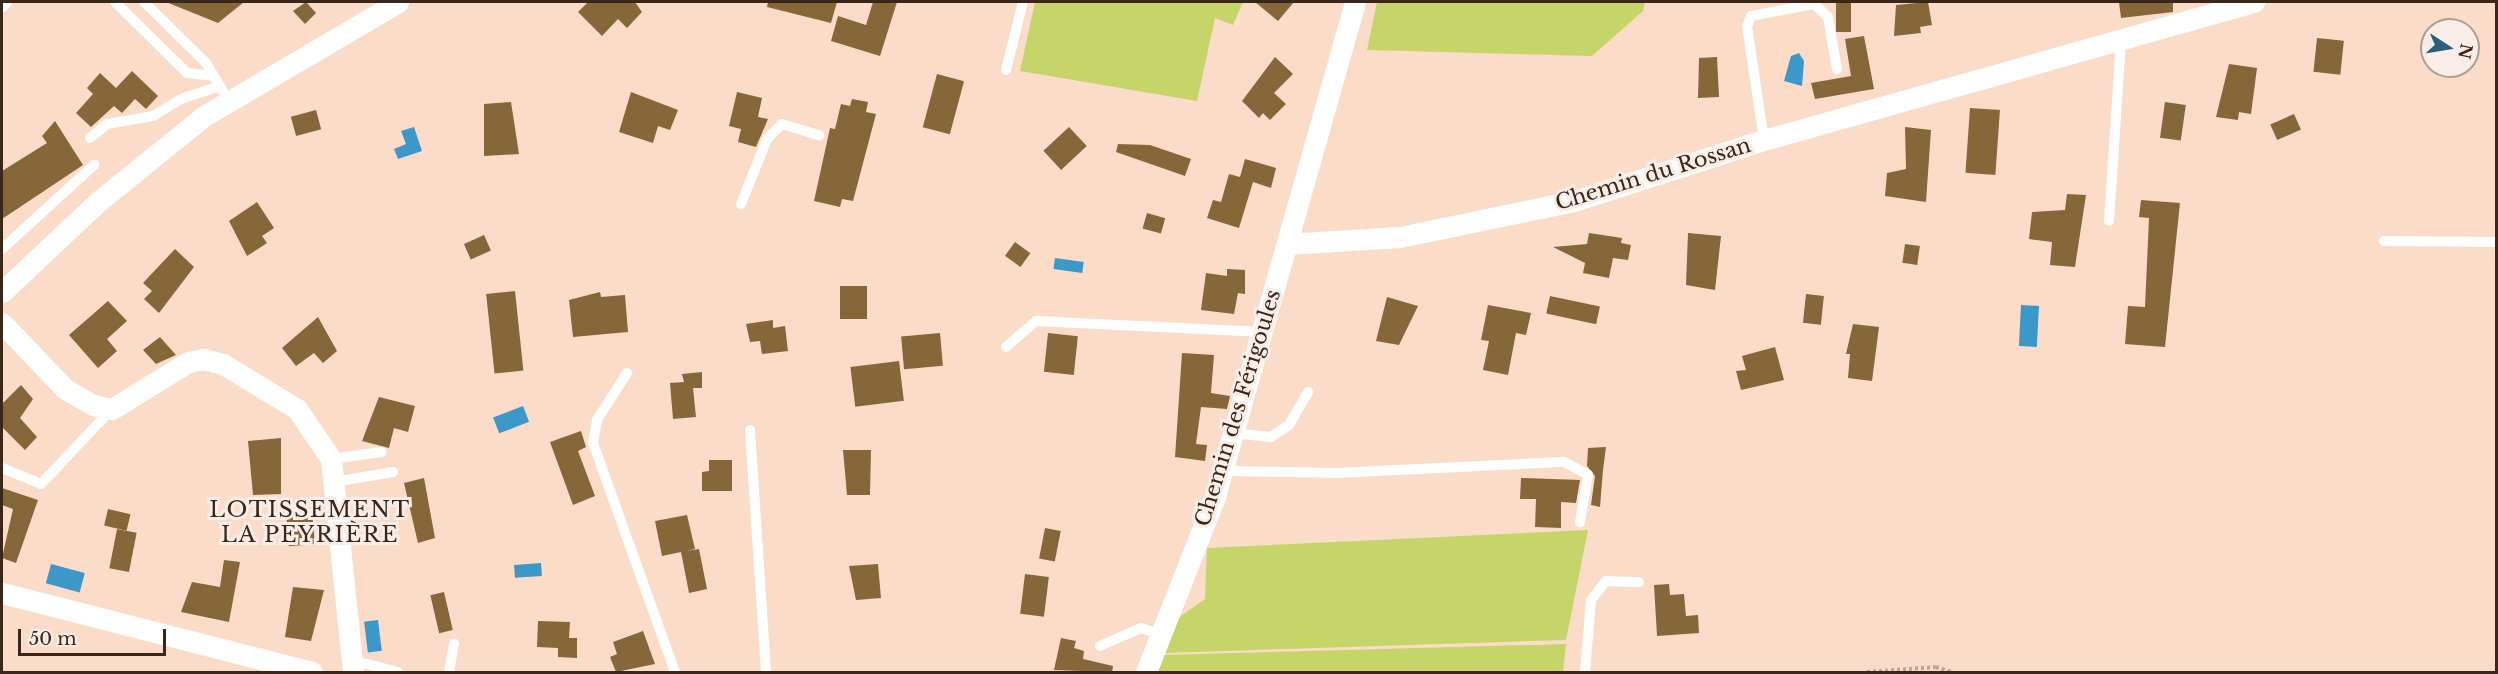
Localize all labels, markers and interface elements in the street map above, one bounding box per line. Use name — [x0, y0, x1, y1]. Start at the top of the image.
north arrow — [2420, 18, 2480, 78]
text: N — [2454, 42, 2477, 61]
street label: Chemin du Rossan — [1552, 132, 1754, 216]
street label: Chemin des Férigoules — [1190, 287, 1286, 529]
district label: LOTISSEMENT LA PEYRIÈRE — [209, 496, 411, 548]
scale bar — [21, 617, 170, 655]
text: 50 m — [29, 628, 77, 650]

